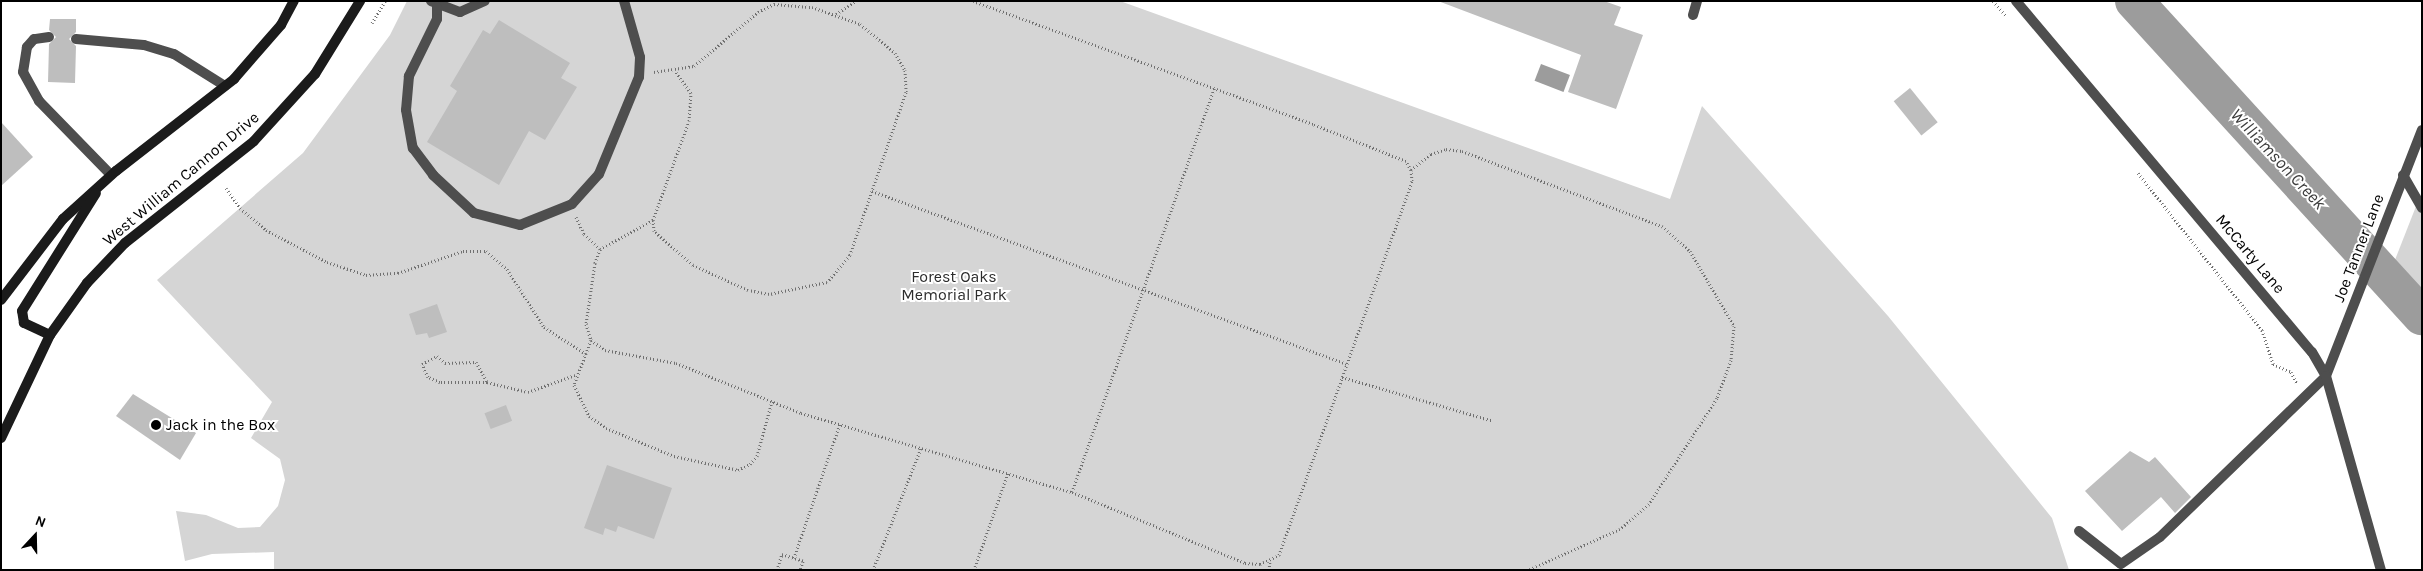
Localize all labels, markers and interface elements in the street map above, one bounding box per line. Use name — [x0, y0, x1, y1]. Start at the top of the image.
water label: Williamson Creek — [2226, 104, 2330, 214]
street label: West William Cannon Drive — [99, 108, 263, 250]
street label: Joe Tanner Lane — [2330, 191, 2388, 305]
street label: McCarty Lane — [2211, 210, 2289, 298]
park label: Forest Oaks Memorial Park — [901, 267, 1007, 305]
place label: Jack in the Box — [166, 415, 275, 435]
marker: Jack in the Box — [150, 419, 162, 431]
north arrow — [10, 511, 60, 561]
text: N — [33, 512, 48, 531]

